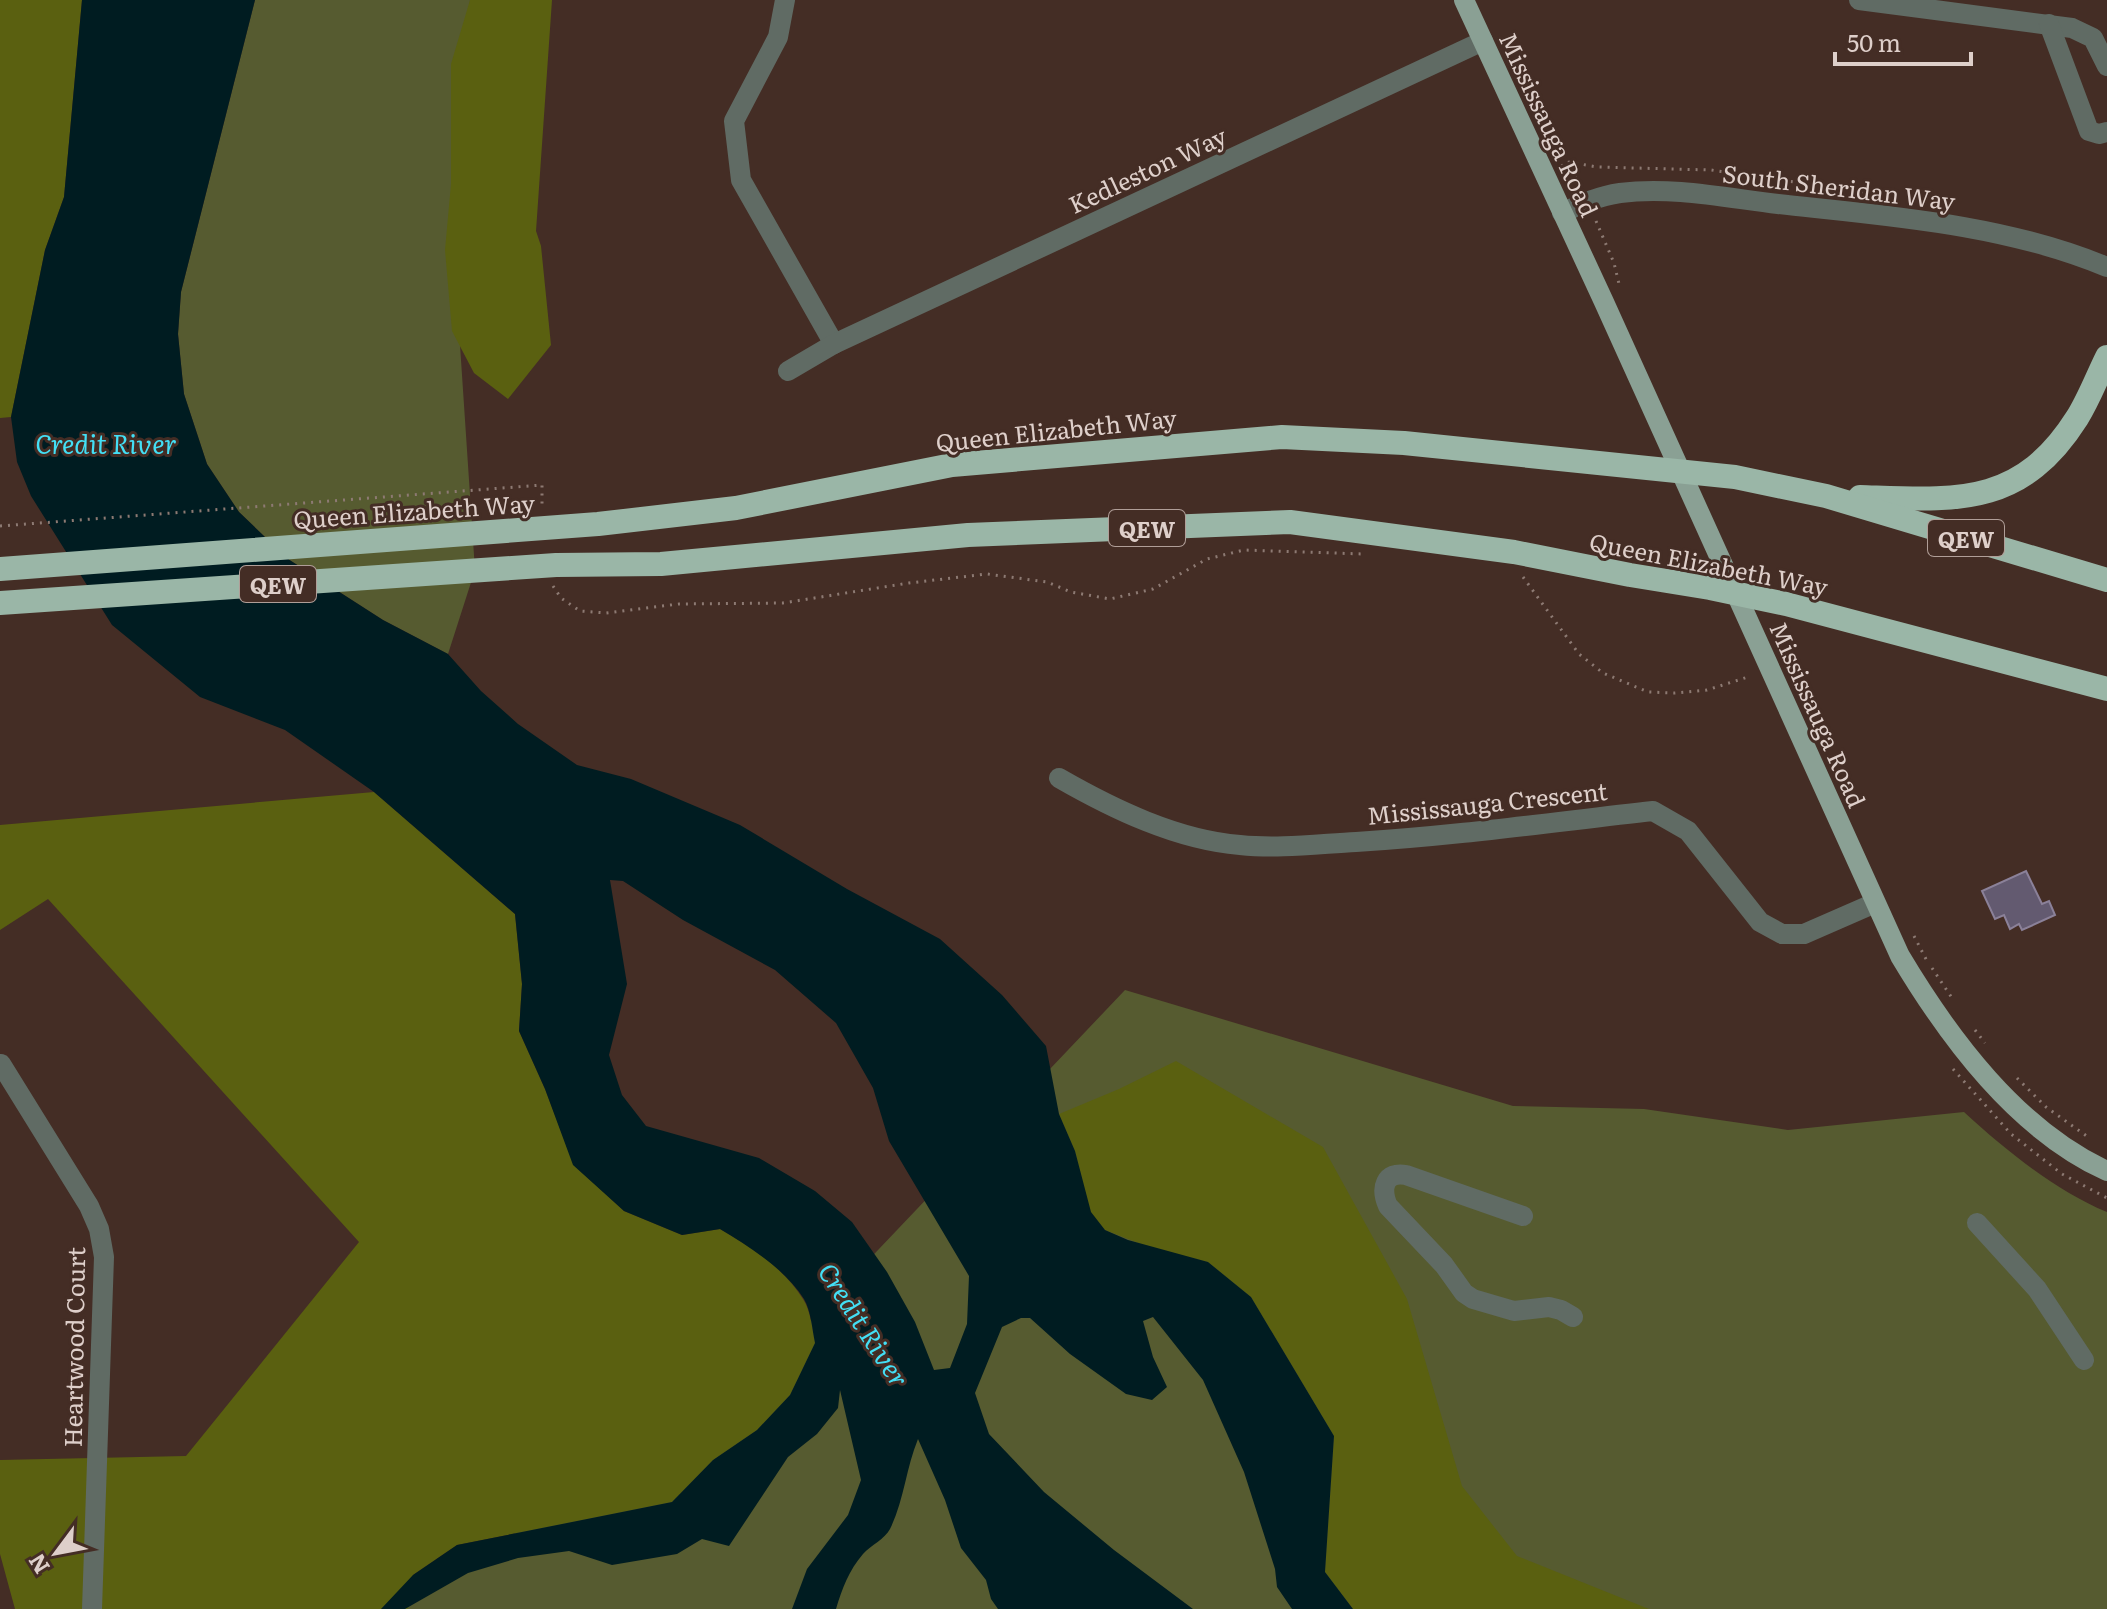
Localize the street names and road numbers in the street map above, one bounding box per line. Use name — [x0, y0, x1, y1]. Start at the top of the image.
street label: Mississauga Road — [1492, 26, 1608, 222]
street label: Kedleston Way — [1062, 117, 1232, 221]
street label: South Sheridan Way — [1721, 154, 1958, 218]
street label: Queen Elizabeth Way — [934, 399, 1178, 459]
street label: Queen Elizabeth Way — [292, 484, 536, 536]
road number: QEW — [1109, 510, 1185, 546]
road number: QEW — [1928, 520, 2004, 556]
street label: Queen Elizabeth Way — [1587, 523, 1831, 603]
road number: QEW — [240, 566, 316, 602]
street label: Mississauga Road — [1762, 616, 1876, 813]
street label: Mississauga Crescent — [1365, 772, 1609, 832]
street label: Heartwood Court — [54, 1246, 92, 1448]

